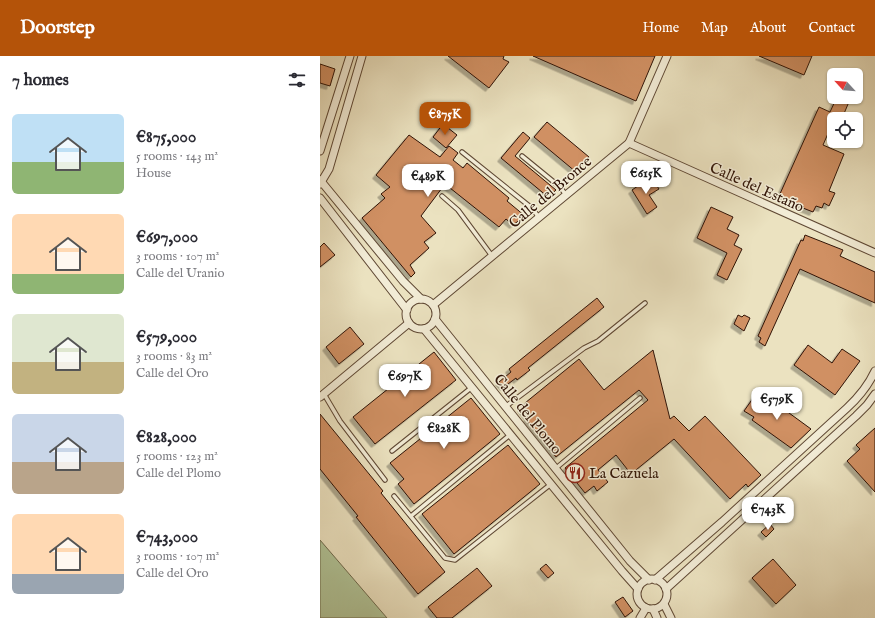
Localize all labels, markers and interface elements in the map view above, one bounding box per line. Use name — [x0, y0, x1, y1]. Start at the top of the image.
text: Doorstep — [20, 16, 95, 40]
text: Home — [643, 19, 679, 37]
text: Map — [701, 19, 728, 37]
text: About — [750, 19, 786, 37]
text: Contact — [808, 19, 855, 37]
north arrow — [827, 68, 863, 104]
map controls — [827, 68, 863, 148]
icon: filters — [286, 69, 308, 91]
text: 7 homes — [12, 70, 69, 91]
pin: €875K — [417, 102, 473, 136]
text: €875K — [429, 106, 461, 123]
button: locate — [827, 112, 863, 148]
text: €875,000 — [136, 127, 196, 148]
icon: home — [44, 130, 92, 178]
text: 5 rooms · 143 m² — [136, 148, 218, 165]
street label: Calle del Bronce — [505, 152, 596, 233]
street label: Calle del Estaño — [707, 158, 807, 217]
pin: €615K — [618, 161, 674, 195]
pin: €489K — [400, 164, 456, 198]
text: House — [136, 165, 171, 182]
text: €615K — [630, 165, 662, 182]
text: €489K — [411, 168, 445, 185]
text: €697,000 — [136, 227, 198, 248]
icon: home — [44, 230, 92, 278]
text: 3 rooms · 107 m² — [136, 248, 219, 265]
text: Calle del Uranio — [136, 265, 224, 282]
text: €579,000 — [136, 327, 197, 348]
icon: home — [44, 330, 92, 378]
text: 3 rooms · 83 m² — [136, 348, 212, 365]
pin: €697K — [377, 364, 433, 398]
text: Calle del Oro — [136, 365, 209, 382]
text: €697K — [388, 368, 422, 385]
street label: Calle del Plomo — [489, 370, 566, 458]
pin: €579K — [749, 387, 805, 421]
text: €579K — [760, 391, 794, 408]
pin: €828K — [416, 416, 472, 450]
text: €828K — [427, 420, 461, 437]
text: €828,000 — [136, 427, 197, 448]
icon: home — [44, 430, 92, 478]
text: 5 rooms · 123 m² — [136, 448, 218, 465]
restaurant icon: La Cazuela — [564, 462, 586, 484]
place label: La Cazuela — [589, 464, 659, 483]
text: Calle del Plomo — [136, 465, 221, 482]
pin: €743K — [740, 497, 796, 531]
text: €743K — [751, 501, 785, 518]
text: €743,000 — [136, 527, 198, 548]
icon: home — [44, 530, 92, 578]
text: 3 rooms · 107 m² — [136, 548, 219, 565]
text: Calle del Oro — [136, 565, 209, 582]

